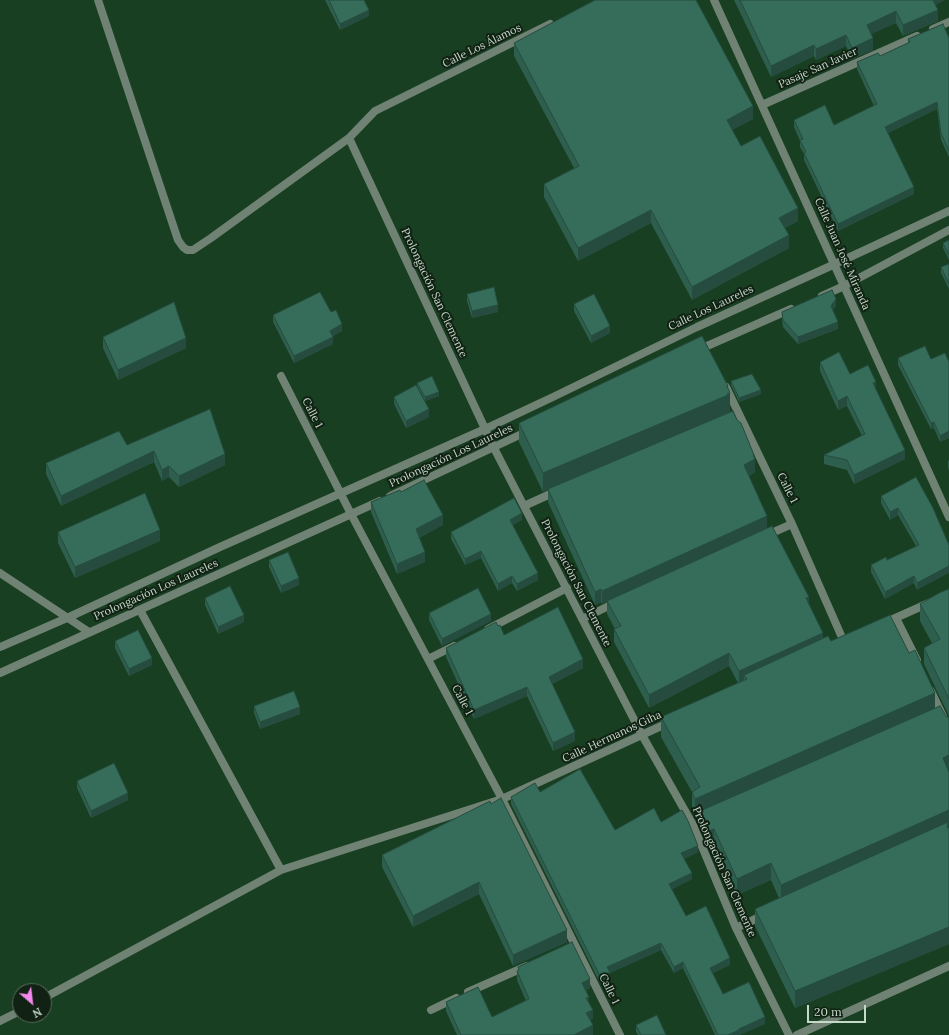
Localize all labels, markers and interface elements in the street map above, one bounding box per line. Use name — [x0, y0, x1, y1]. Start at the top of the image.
street label: Calle Los Álamos — [441, 21, 523, 71]
street label: Pasaje San Javier — [776, 45, 860, 91]
street label: Calle Juan José Miranda — [811, 196, 873, 312]
street label: Prolongación San Clemente — [398, 226, 470, 360]
street label: Calle Los Laureles — [666, 282, 756, 334]
street label: Calle 1 — [299, 396, 325, 430]
street label: Prolongación Los Laureles — [387, 422, 515, 490]
street label: Calle 1 — [774, 471, 800, 505]
street label: Prolongación San Clemente — [538, 517, 614, 649]
street label: Prolongación Los Laureles — [92, 557, 220, 623]
street label: Calle 1 — [449, 683, 475, 717]
street label: Calle Hermanos Giha — [560, 708, 664, 766]
street label: Prolongación San Clemente — [689, 805, 759, 939]
street label: Calle 1 — [596, 972, 622, 1006]
north arrow — [12, 983, 52, 1023]
scale bar — [809, 997, 868, 1023]
text: 20 m — [814, 1004, 842, 1019]
text: N — [30, 1005, 44, 1021]

